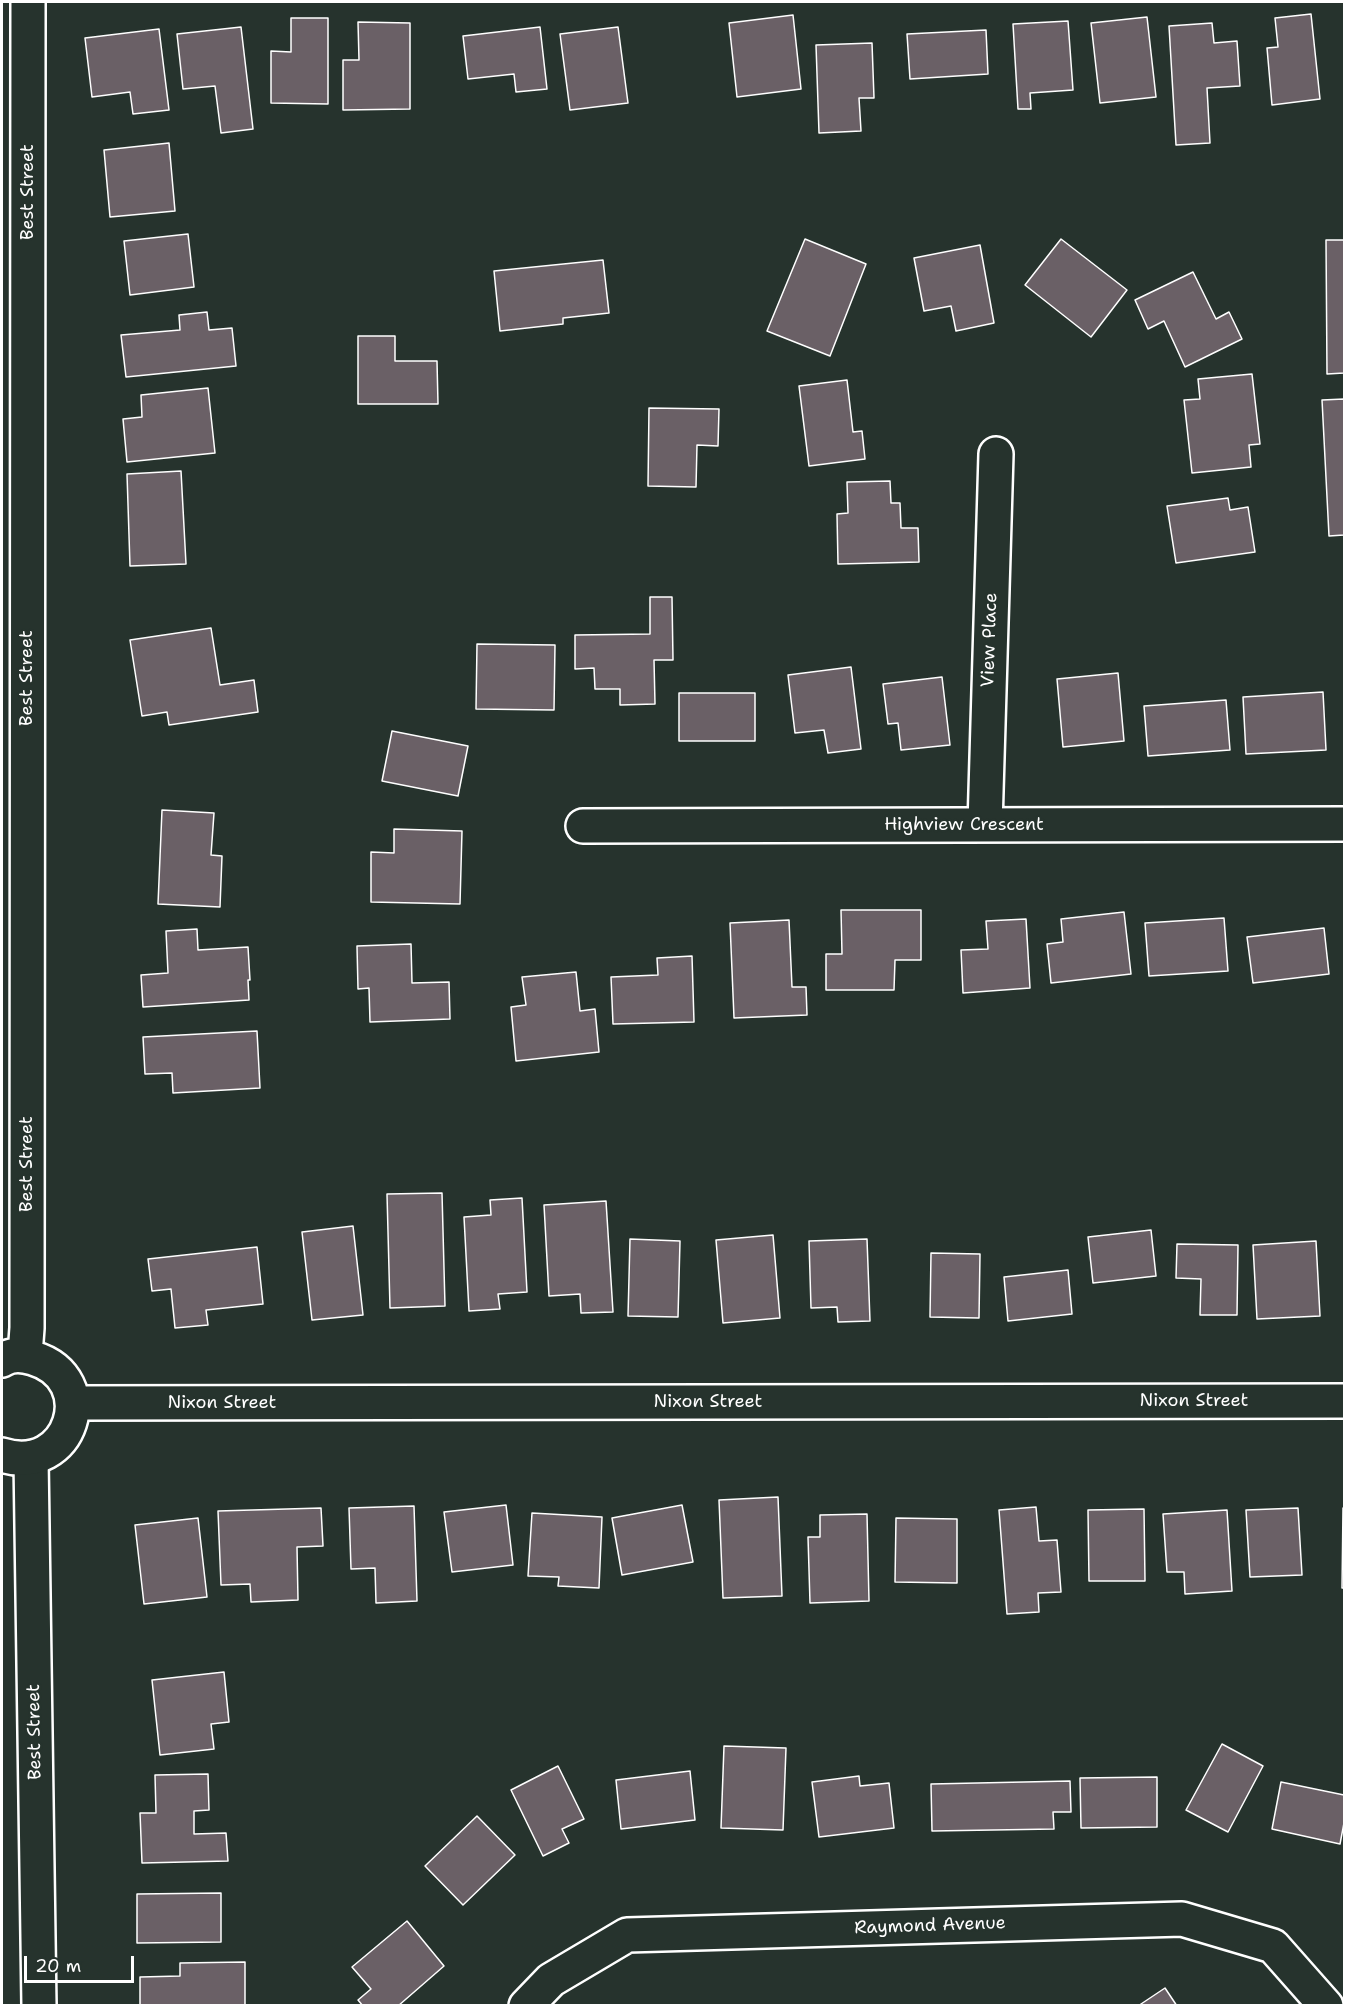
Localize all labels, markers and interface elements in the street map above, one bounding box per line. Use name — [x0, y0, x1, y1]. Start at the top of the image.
street label: Best Street — [17, 144, 39, 240]
street label: View Place — [978, 592, 1002, 688]
street label: Best Street — [16, 630, 38, 726]
street label: Highview Crescent — [884, 814, 1044, 836]
street label: Best Street — [16, 1116, 38, 1212]
street label: Nixon Street — [1140, 1390, 1248, 1412]
street label: Nixon Street — [654, 1391, 762, 1413]
street label: Nixon Street — [168, 1392, 276, 1414]
street label: Best Street — [23, 1684, 47, 1780]
street label: Raymond Avenue — [854, 1913, 1006, 1939]
scale bar — [27, 1944, 136, 1982]
text: 20 m — [35, 1954, 81, 1978]

